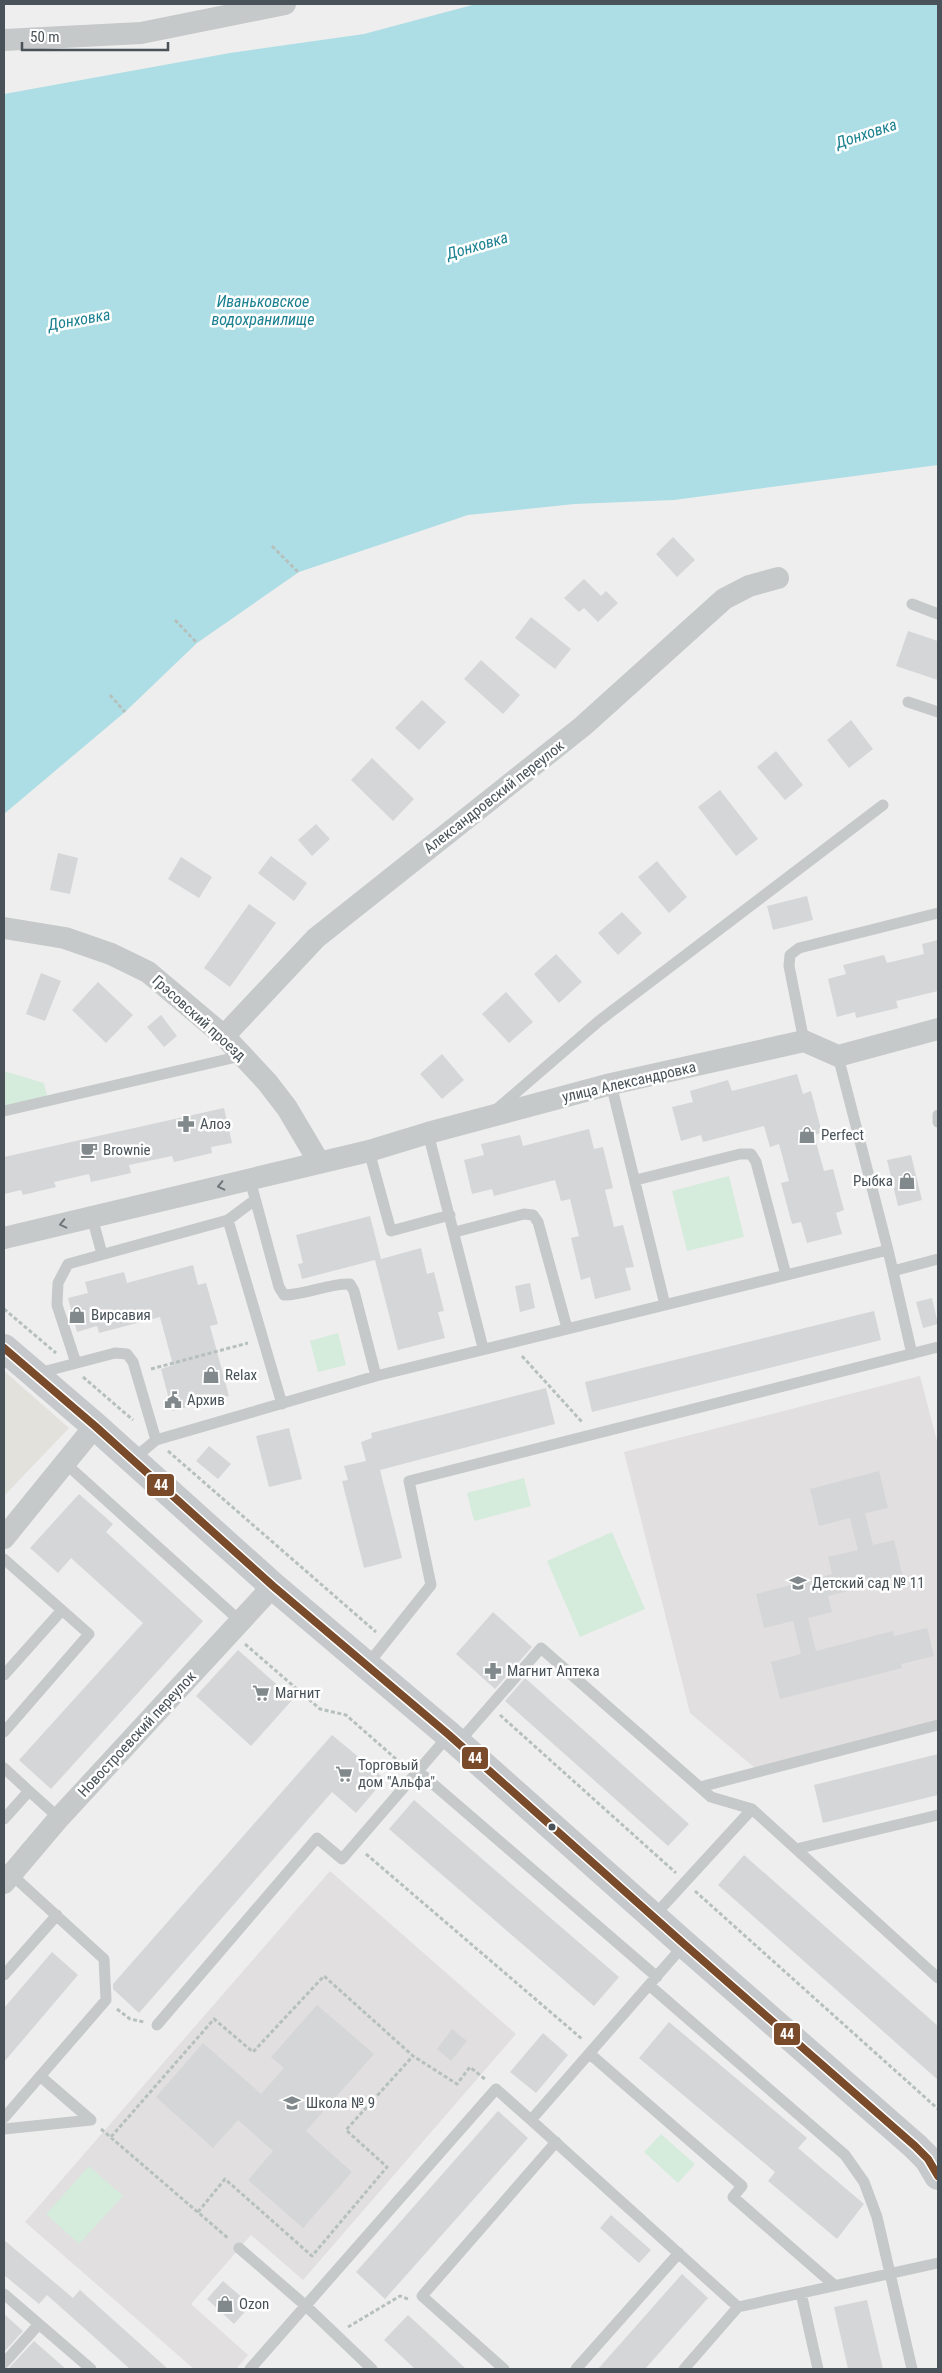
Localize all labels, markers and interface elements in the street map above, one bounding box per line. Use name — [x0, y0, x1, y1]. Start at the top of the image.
scale bar — [22, 20, 169, 52]
text: 50 m — [30, 28, 60, 46]
water label: Донховка — [832, 115, 899, 153]
water label: Донховка — [443, 228, 510, 264]
water label: Иваньковское водохранилище — [211, 292, 315, 329]
water label: Донховка — [45, 305, 112, 334]
street label: Александровский переулок — [420, 737, 568, 857]
street label: Грэсовский проезд — [149, 971, 249, 1065]
street label: улица Александровка — [560, 1058, 698, 1106]
pharmacy icon: Алоэ — [176, 1114, 196, 1134]
place label: Алоэ — [200, 1115, 231, 1133]
shop icon: Perfect — [797, 1125, 817, 1145]
place label: Perfect — [821, 1126, 864, 1144]
cafe icon: Brownie — [79, 1140, 99, 1160]
place label: Brownie — [103, 1141, 151, 1159]
shop icon: Рыбка — [897, 1171, 917, 1191]
place label: Рыбка — [853, 1172, 893, 1190]
one-way arrow — [216, 1180, 225, 1191]
one-way arrow — [58, 1218, 67, 1229]
shop icon: Вирсавия — [67, 1305, 87, 1325]
place label: Вирсавия — [91, 1306, 151, 1324]
shop icon: Relax — [201, 1365, 221, 1385]
place label: Relax — [225, 1366, 258, 1384]
public building icon: Архив — [163, 1390, 183, 1410]
place label: Архив — [187, 1391, 225, 1409]
line badge: 44 — [146, 1473, 175, 1497]
text: 44 — [154, 1477, 168, 1493]
school or university icon: Детский сад № 11 — [788, 1573, 808, 1593]
place label: Детский сад № 11 — [812, 1574, 925, 1592]
pharmacy icon: Магнит Аптека — [483, 1661, 503, 1681]
place label: Магнит Аптека — [507, 1662, 600, 1680]
street label: Новостроевский переулок — [74, 1668, 200, 1800]
supermarket icon: Магнит — [251, 1683, 271, 1703]
place label: Магнит — [275, 1684, 321, 1702]
line badge: 44 — [461, 1746, 489, 1770]
text: 44 — [468, 1750, 482, 1766]
place label: Торговый дом "Альфа" — [358, 1756, 435, 1791]
supermarket icon: Торговый дом "Альфа" — [334, 1764, 354, 1784]
unlabelled marker — [547, 1822, 557, 1832]
line badge: 44 — [773, 2022, 801, 2046]
text: 44 — [780, 2026, 794, 2042]
school or university icon: Школа № 9 — [282, 2093, 302, 2113]
place label: Школа № 9 — [306, 2094, 375, 2112]
shop icon: Ozon — [215, 2294, 235, 2314]
place label: Ozon — [239, 2295, 269, 2313]

